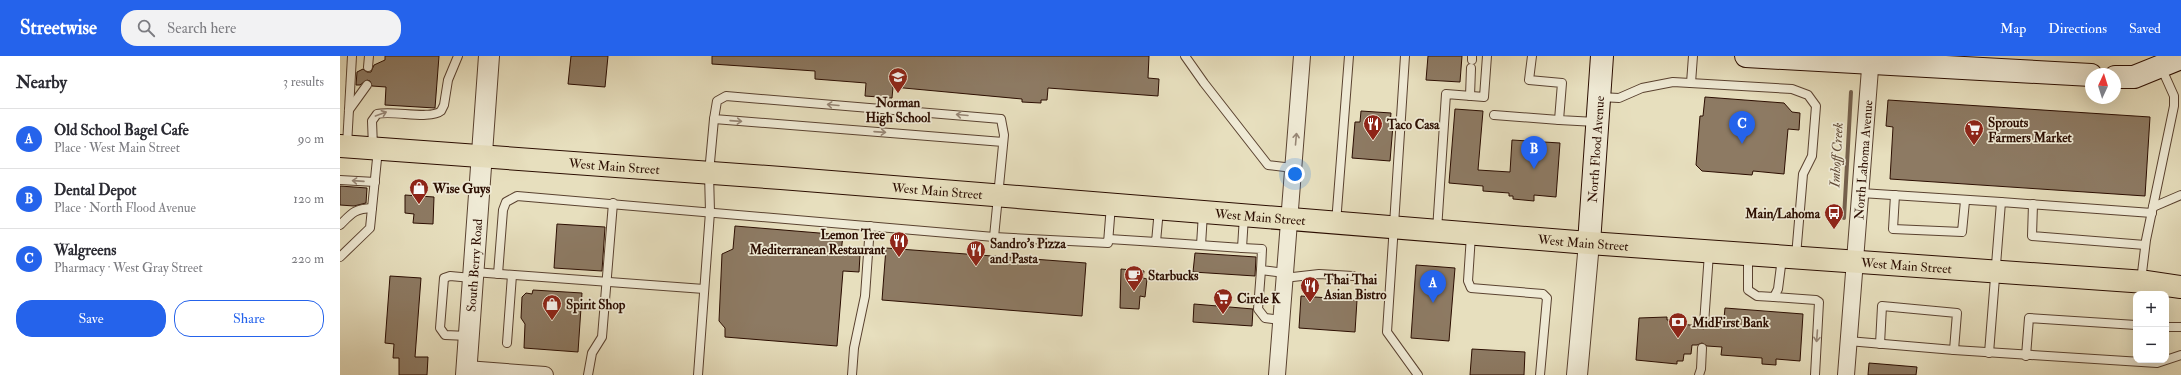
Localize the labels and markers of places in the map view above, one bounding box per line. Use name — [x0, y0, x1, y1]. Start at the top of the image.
school or university icon: Norman High School — [887, 66, 909, 94]
place label: Norman High School — [865, 95, 931, 127]
pin: C — [1729, 111, 1755, 144]
restaurant icon: Taco Casa — [1362, 113, 1384, 141]
place label: Sprouts Farmers Market — [1988, 115, 2073, 146]
place label: Taco Casa — [1386, 117, 1440, 133]
supermarket icon: Sprouts Farmers Market — [1963, 118, 1985, 146]
pin: B — [1521, 136, 1547, 169]
shop icon: Wise Guys — [408, 177, 430, 205]
place label: Wise Guys — [432, 181, 491, 198]
bus stop icon: Main/Lahoma — [1823, 202, 1845, 230]
place label: Main/Lahoma — [1744, 206, 1821, 222]
place label: Lemon Tree Mediterranean Restaurant — [748, 227, 886, 258]
restaurant icon: Lemon Tree Mediterranean Restaurant — [888, 230, 910, 258]
place label: Sandro's Pizza and Pasta — [990, 236, 1067, 267]
restaurant icon: Sandro's Pizza and Pasta — [965, 239, 987, 267]
cafe icon: Starbucks — [1123, 264, 1145, 292]
place label: Starbucks — [1148, 268, 1199, 284]
pin: A — [1420, 270, 1446, 303]
place label: Thai Thai Asian Bistro — [1323, 272, 1387, 303]
restaurant icon: Thai Thai Asian Bistro — [1299, 275, 1321, 303]
supermarket icon: Circle K — [1212, 287, 1234, 315]
place label: Circle K — [1237, 291, 1281, 307]
shop icon: Spirit Shop — [541, 293, 563, 321]
place label: Spirit Shop — [566, 297, 626, 314]
bank icon: MidFirst Bank — [1667, 311, 1689, 339]
place label: MidFirst Bank — [1691, 315, 1770, 331]

